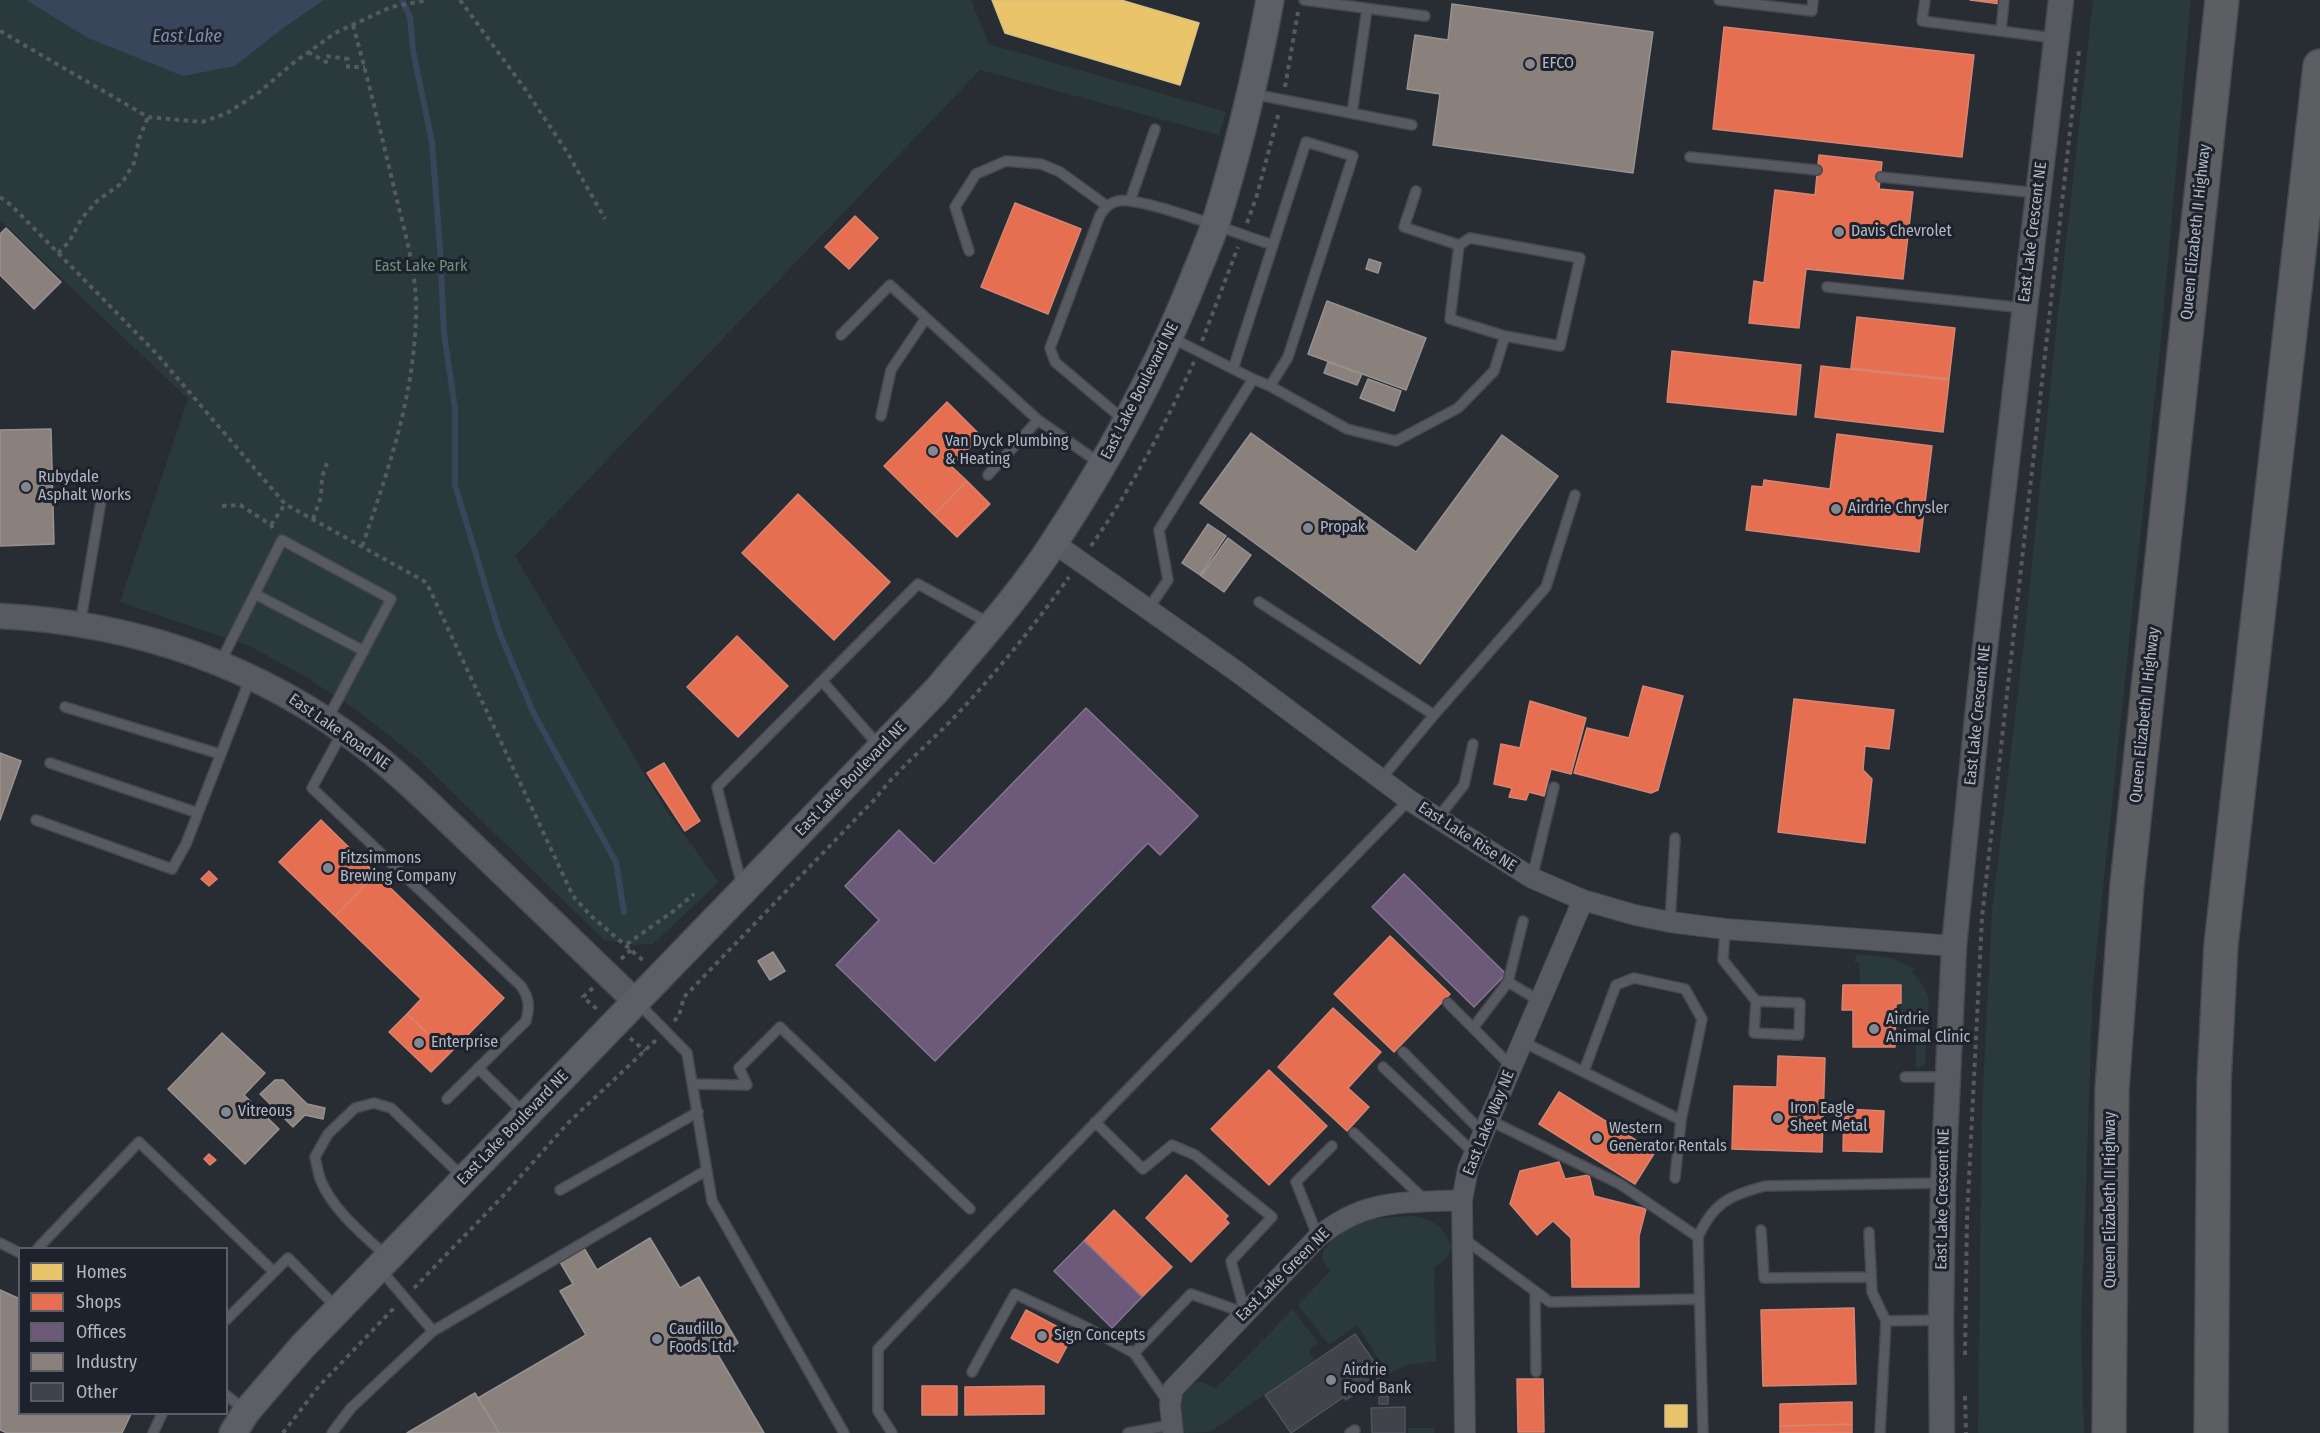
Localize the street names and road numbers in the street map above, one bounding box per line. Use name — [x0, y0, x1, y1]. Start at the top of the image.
street label: Queen Elizabeth II Highway — [2177, 143, 2215, 321]
street label: East Lake Crescent NE — [2015, 161, 2051, 303]
street label: East Lake Boulevard NE — [1097, 319, 1183, 463]
street label: Queen Elizabeth II Highway — [2126, 626, 2164, 804]
street label: East Lake Crescent NE — [1961, 644, 1995, 786]
street label: East Lake Road NE — [285, 690, 393, 774]
street label: East Lake Boulevard NE — [791, 718, 911, 840]
street label: East Lake Rise NE — [1414, 798, 1520, 876]
street label: East Lake Boulevard NE — [453, 1067, 573, 1189]
street label: East Lake Way NE — [1459, 1068, 1519, 1178]
street label: Queen Elizabeth II Highway — [2101, 1112, 2121, 1288]
street label: East Lake Crescent NE — [1932, 1128, 1954, 1270]
street label: East Lake Green NE — [1232, 1224, 1334, 1326]

